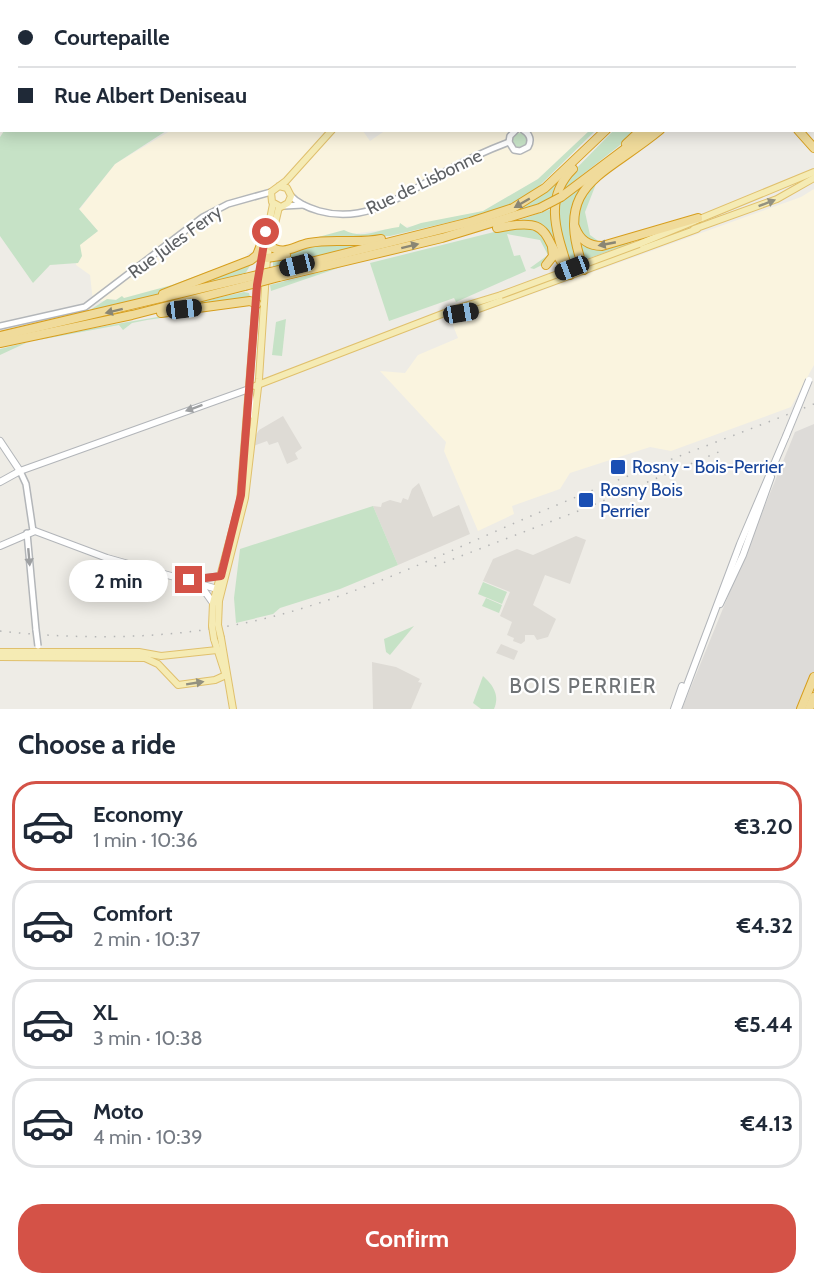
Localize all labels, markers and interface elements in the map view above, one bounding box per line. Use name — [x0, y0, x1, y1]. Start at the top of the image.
text: Courtepaille — [54, 24, 170, 51]
text: Rue Albert Deniseau — [54, 82, 247, 109]
street label: Rue de Lisbonne — [363, 144, 485, 220]
one-way arrow — [514, 197, 530, 208]
one-way arrow — [758, 197, 776, 207]
street label: Rue Jules Ferry — [124, 201, 226, 283]
route start — [252, 218, 279, 245]
one-way arrow — [401, 240, 419, 250]
one-way arrow — [598, 240, 617, 249]
car — [277, 252, 317, 278]
car — [552, 253, 592, 283]
car — [165, 298, 203, 320]
car — [442, 301, 480, 325]
one-way arrow — [104, 306, 123, 316]
one-way arrow — [185, 404, 203, 414]
place label: Rosny - Bois-Perrier — [632, 456, 784, 478]
marker: Rosny - Bois-Perrier — [609, 458, 627, 476]
place label: Rosny Bois Perrier — [600, 479, 683, 522]
marker: Rosny Bois Perrier — [577, 491, 595, 509]
one-way arrow — [24, 547, 33, 566]
callout: 2 min — [69, 559, 168, 601]
route end — [175, 566, 202, 593]
text: 2 min — [94, 569, 143, 593]
district label: BOIS PERRIER — [509, 673, 657, 698]
one-way arrow — [186, 678, 205, 687]
text: Choose a ride — [18, 728, 176, 761]
icon: car — [21, 799, 75, 853]
text: Economy — [93, 801, 183, 828]
text: €3.20 — [735, 813, 793, 840]
text: 1 min · 10:36 — [93, 828, 198, 852]
icon: car — [21, 898, 75, 952]
text: Comfort — [93, 900, 172, 927]
text: €4.32 — [737, 912, 793, 939]
text: 2 min · 10:37 — [93, 927, 200, 951]
icon: car — [21, 997, 75, 1051]
text: XL — [93, 999, 118, 1026]
text: €5.44 — [735, 1011, 793, 1038]
text: 3 min · 10:38 — [93, 1026, 203, 1050]
icon: car — [21, 1096, 75, 1150]
text: Moto — [93, 1098, 144, 1125]
text: €4.13 — [741, 1110, 793, 1137]
text: 4 min · 10:39 — [93, 1125, 203, 1149]
button: Confirm — [18, 1204, 796, 1273]

